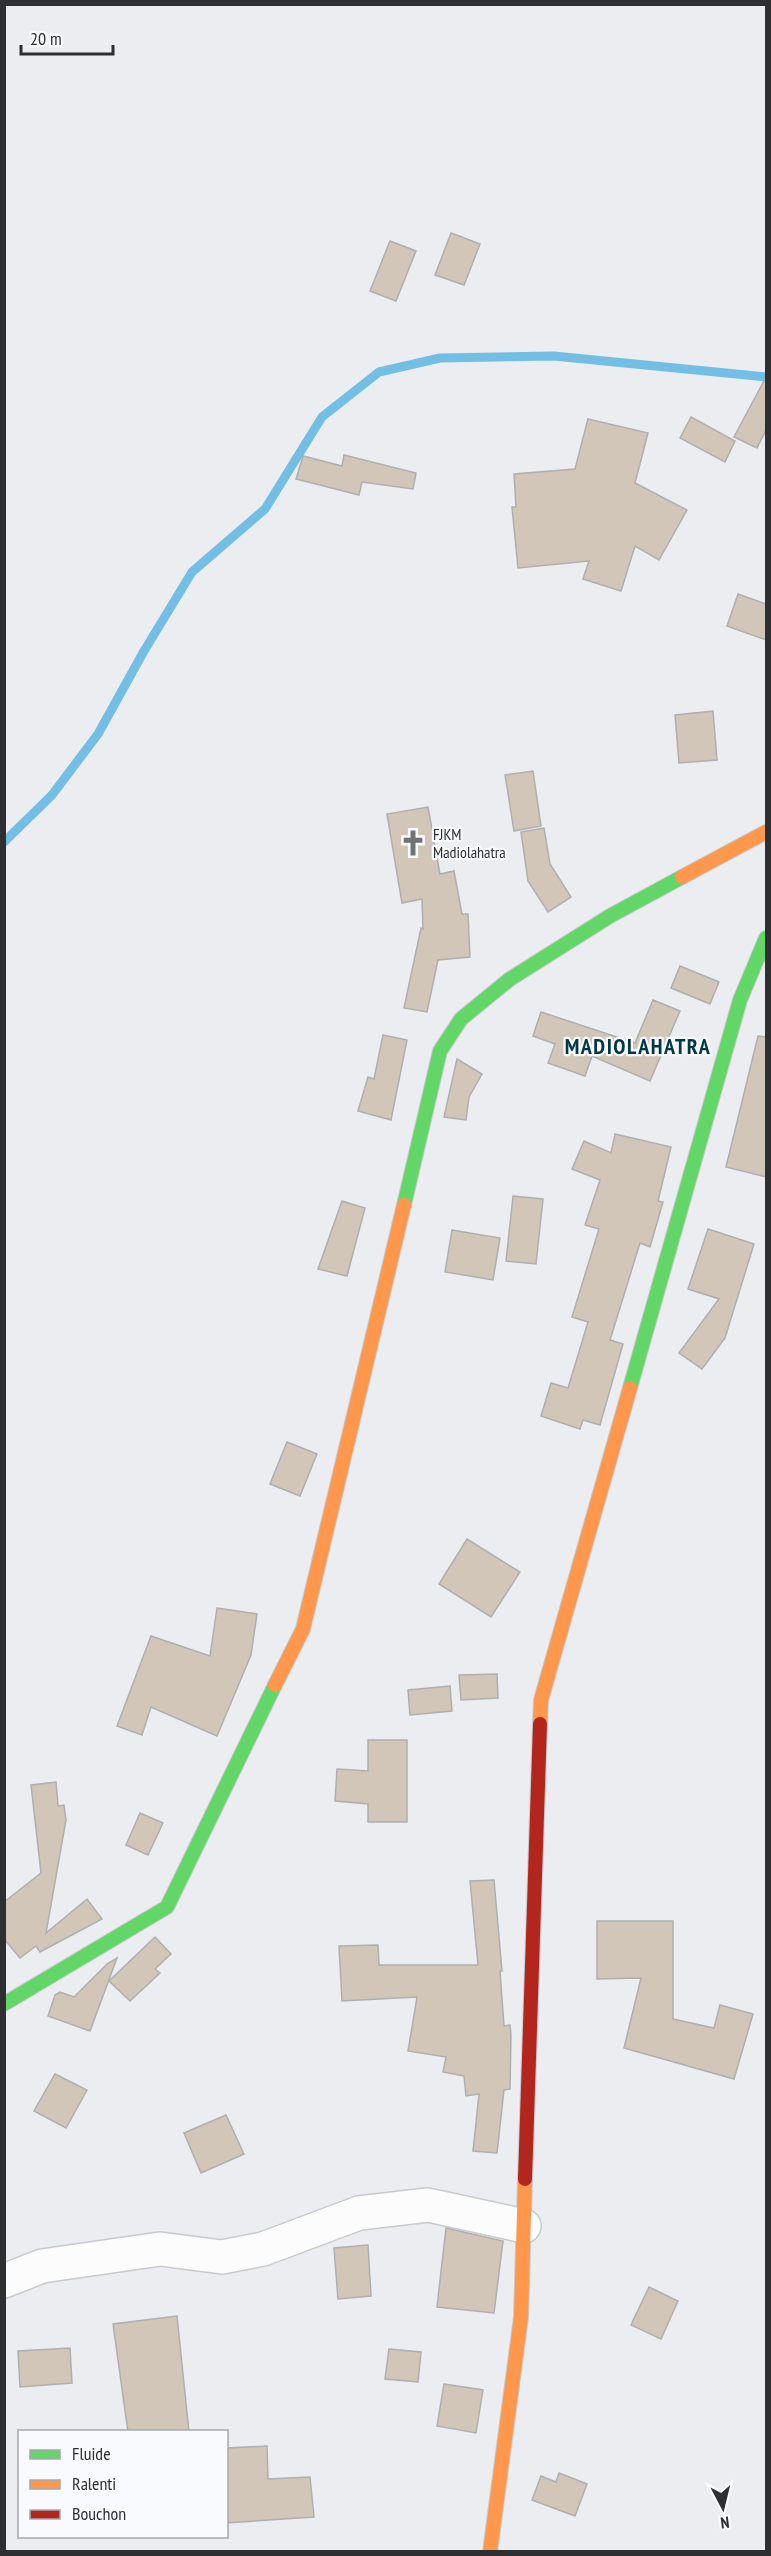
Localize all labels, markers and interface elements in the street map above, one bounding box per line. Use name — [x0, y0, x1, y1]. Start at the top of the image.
scale bar — [21, 18, 112, 56]
text: 20 m — [30, 27, 62, 50]
place label: FJKM Madiolahatra — [433, 824, 506, 862]
church icon: FJKM Madiolahatra — [398, 828, 428, 858]
district label: MADIOLAHATRA — [565, 1032, 711, 1060]
legend — [18, 2430, 228, 2538]
text: Fluide — [72, 2442, 111, 2465]
text: Ralenti — [72, 2472, 116, 2495]
north arrow — [693, 2478, 753, 2538]
text: Bouchon — [72, 2502, 126, 2525]
text: N — [719, 2512, 730, 2533]

